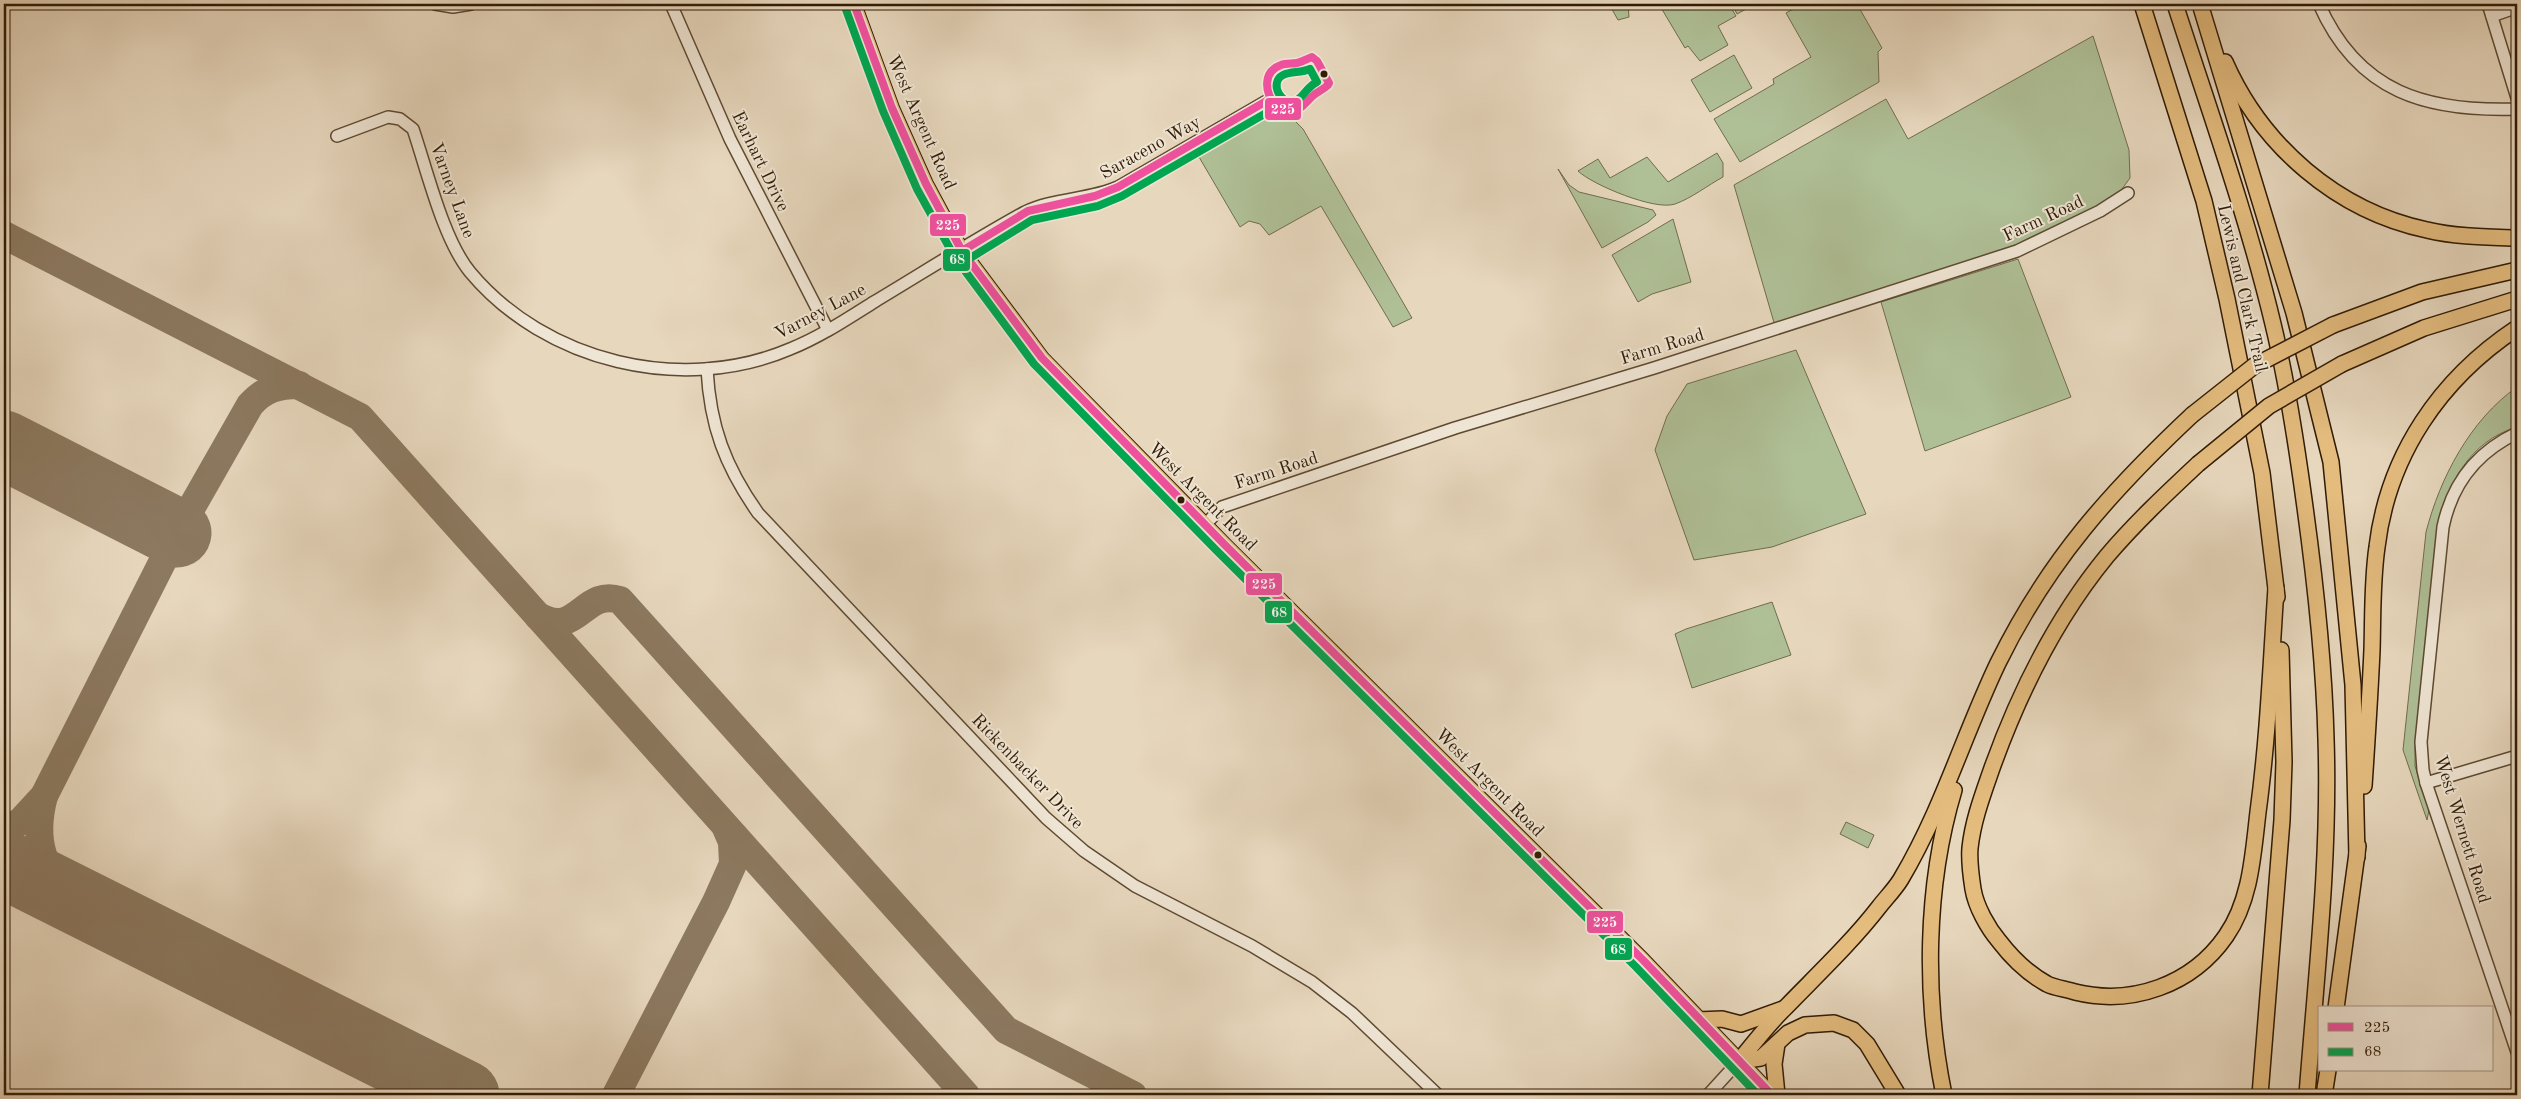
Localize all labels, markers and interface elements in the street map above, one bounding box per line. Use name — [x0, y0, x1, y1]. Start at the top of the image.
street label: West Argent Road — [883, 52, 959, 192]
unlabelled marker — [1319, 69, 1329, 79]
line badge: 225 — [1264, 97, 1302, 121]
text: 225 — [1271, 103, 1295, 117]
street label: Earhart Drive — [728, 108, 792, 215]
street label: Saraceno Way — [1097, 113, 1204, 183]
street label: Varney Lane — [426, 140, 478, 241]
street label: Farm Road — [2000, 192, 2087, 245]
street label: Lewis and Clark Trail — [2214, 203, 2270, 374]
line badge: 225 — [929, 213, 967, 237]
text: 225 — [936, 219, 960, 233]
line badge: 68 — [942, 248, 971, 272]
text: 68 — [949, 253, 965, 267]
street label: Varney Lane — [772, 280, 869, 343]
street label: Farm Road — [1618, 326, 1706, 368]
street label: West Argent Road — [1145, 439, 1260, 554]
street label: Farm Road — [1232, 449, 1320, 493]
unlabelled marker — [1176, 495, 1186, 505]
line badge: 225 — [1245, 572, 1283, 596]
text: 225 — [1252, 578, 1276, 592]
line badge: 68 — [1264, 600, 1293, 624]
text: 68 — [1271, 606, 1287, 620]
street label: Rickenbacker Drive — [968, 711, 1087, 833]
street label: West Argent Road — [1432, 725, 1547, 840]
street label: West Wernett Road — [2431, 753, 2493, 905]
unlabelled marker — [1533, 850, 1543, 860]
line badge: 225 — [1586, 910, 1624, 934]
text: 225 — [1593, 916, 1617, 930]
line badge: 68 — [1604, 937, 1633, 961]
text: 68 — [1610, 943, 1626, 957]
legend — [2318, 1006, 2494, 1072]
text: 225 — [2364, 1021, 2390, 1036]
text: 68 — [2364, 1045, 2381, 1060]

